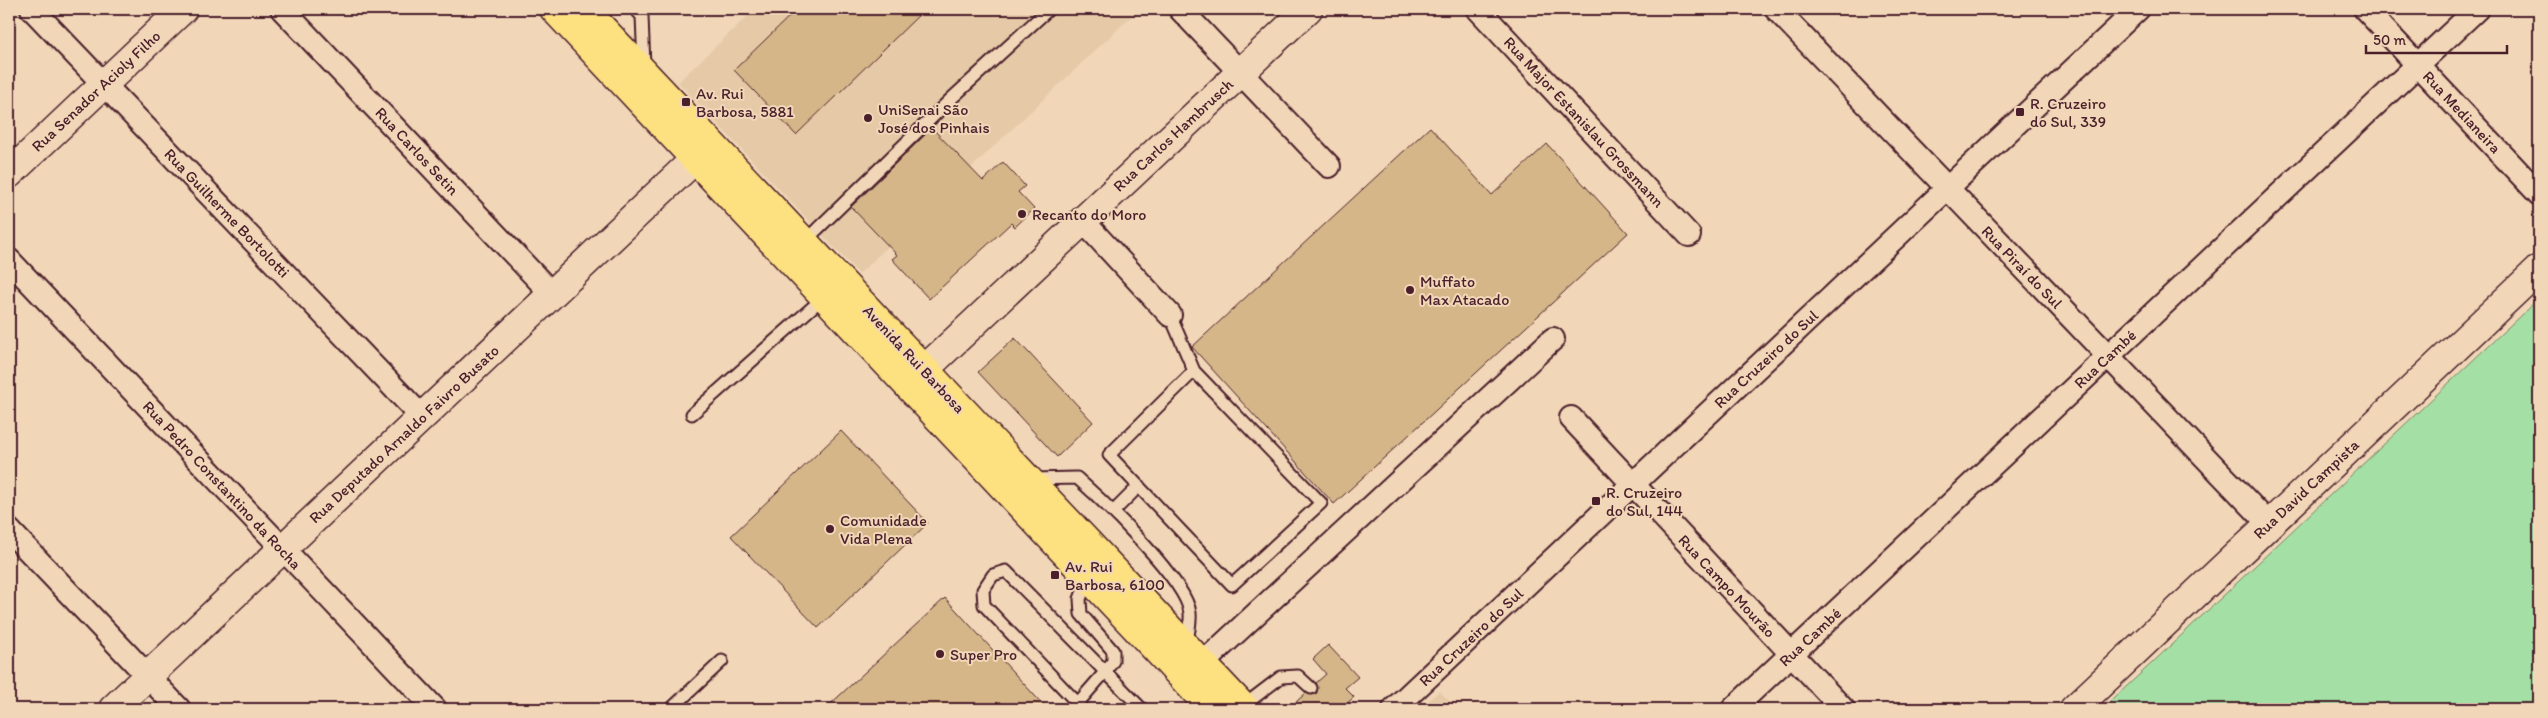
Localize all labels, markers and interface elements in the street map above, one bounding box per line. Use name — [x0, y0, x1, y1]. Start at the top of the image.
scale bar — [2366, 22, 2507, 54]
street label: Rua Senador Acioly Filho — [28, 26, 164, 156]
text: 50 m — [2373, 31, 2406, 49]
street label: Rua Major Estanislau Grossmann — [1500, 33, 1668, 211]
street label: Rua Medianeira — [2419, 67, 2505, 157]
street label: Rua Carlos Hambrusch — [1109, 74, 1237, 196]
place label: Av. Rui Barbosa, 5881 — [696, 84, 794, 121]
place label: R. Cruzeiro do Sul, 339 — [2030, 94, 2106, 131]
marker: Av. Rui Barbosa, 5881 — [680, 96, 692, 108]
place label: UniSenai São José dos Pinhais — [878, 100, 990, 137]
street label: Rua Carlos Setin — [371, 103, 463, 199]
marker: R. Cruzeiro do Sul, 339 — [2014, 106, 2026, 118]
marker: UniSenai São José dos Pinhais — [862, 112, 874, 124]
street label: Rua Guilherme Bortolotti — [160, 144, 294, 282]
place label: Recanto do Moro — [1032, 205, 1146, 224]
marker: Recanto do Moro — [1016, 208, 1028, 220]
street label: Rua Piraí do Sul — [1978, 221, 2067, 313]
place label: Muffato Max Atacado — [1420, 272, 1509, 309]
marker: Muffato Max Atacado — [1404, 284, 1416, 296]
street label: Avenida Rui Barbosa — [859, 301, 969, 417]
street label: Rua Cruzeiro do Sul — [1710, 306, 1822, 412]
street label: Rua Cambé — [2070, 325, 2140, 393]
street label: Rua Deputado Arnaldo Faivro Busato — [305, 341, 503, 527]
street label: Rua Pedro Constantino da Rocha — [139, 397, 305, 573]
street label: Rua David Campista — [2249, 435, 2363, 543]
place label: R. Cruzeiro do Sul, 144 — [1606, 483, 1683, 520]
marker: R. Cruzeiro do Sul, 144 — [1590, 495, 1602, 507]
place label: Comunidade Vida Plena — [840, 511, 927, 548]
marker: Comunidade Vida Plena — [824, 523, 836, 535]
street label: Rua Campo Mourão — [1674, 530, 1780, 642]
place label: Av. Rui Barbosa, 6100 — [1065, 557, 1165, 594]
marker: Av. Rui Barbosa, 6100 — [1049, 569, 1061, 581]
street label: Rua Cruzeiro do Sul — [1415, 584, 1527, 690]
street label: Rua Cambé — [1775, 603, 1845, 671]
place label: Super Pro — [950, 645, 1017, 664]
marker: Super Pro — [934, 648, 946, 660]

